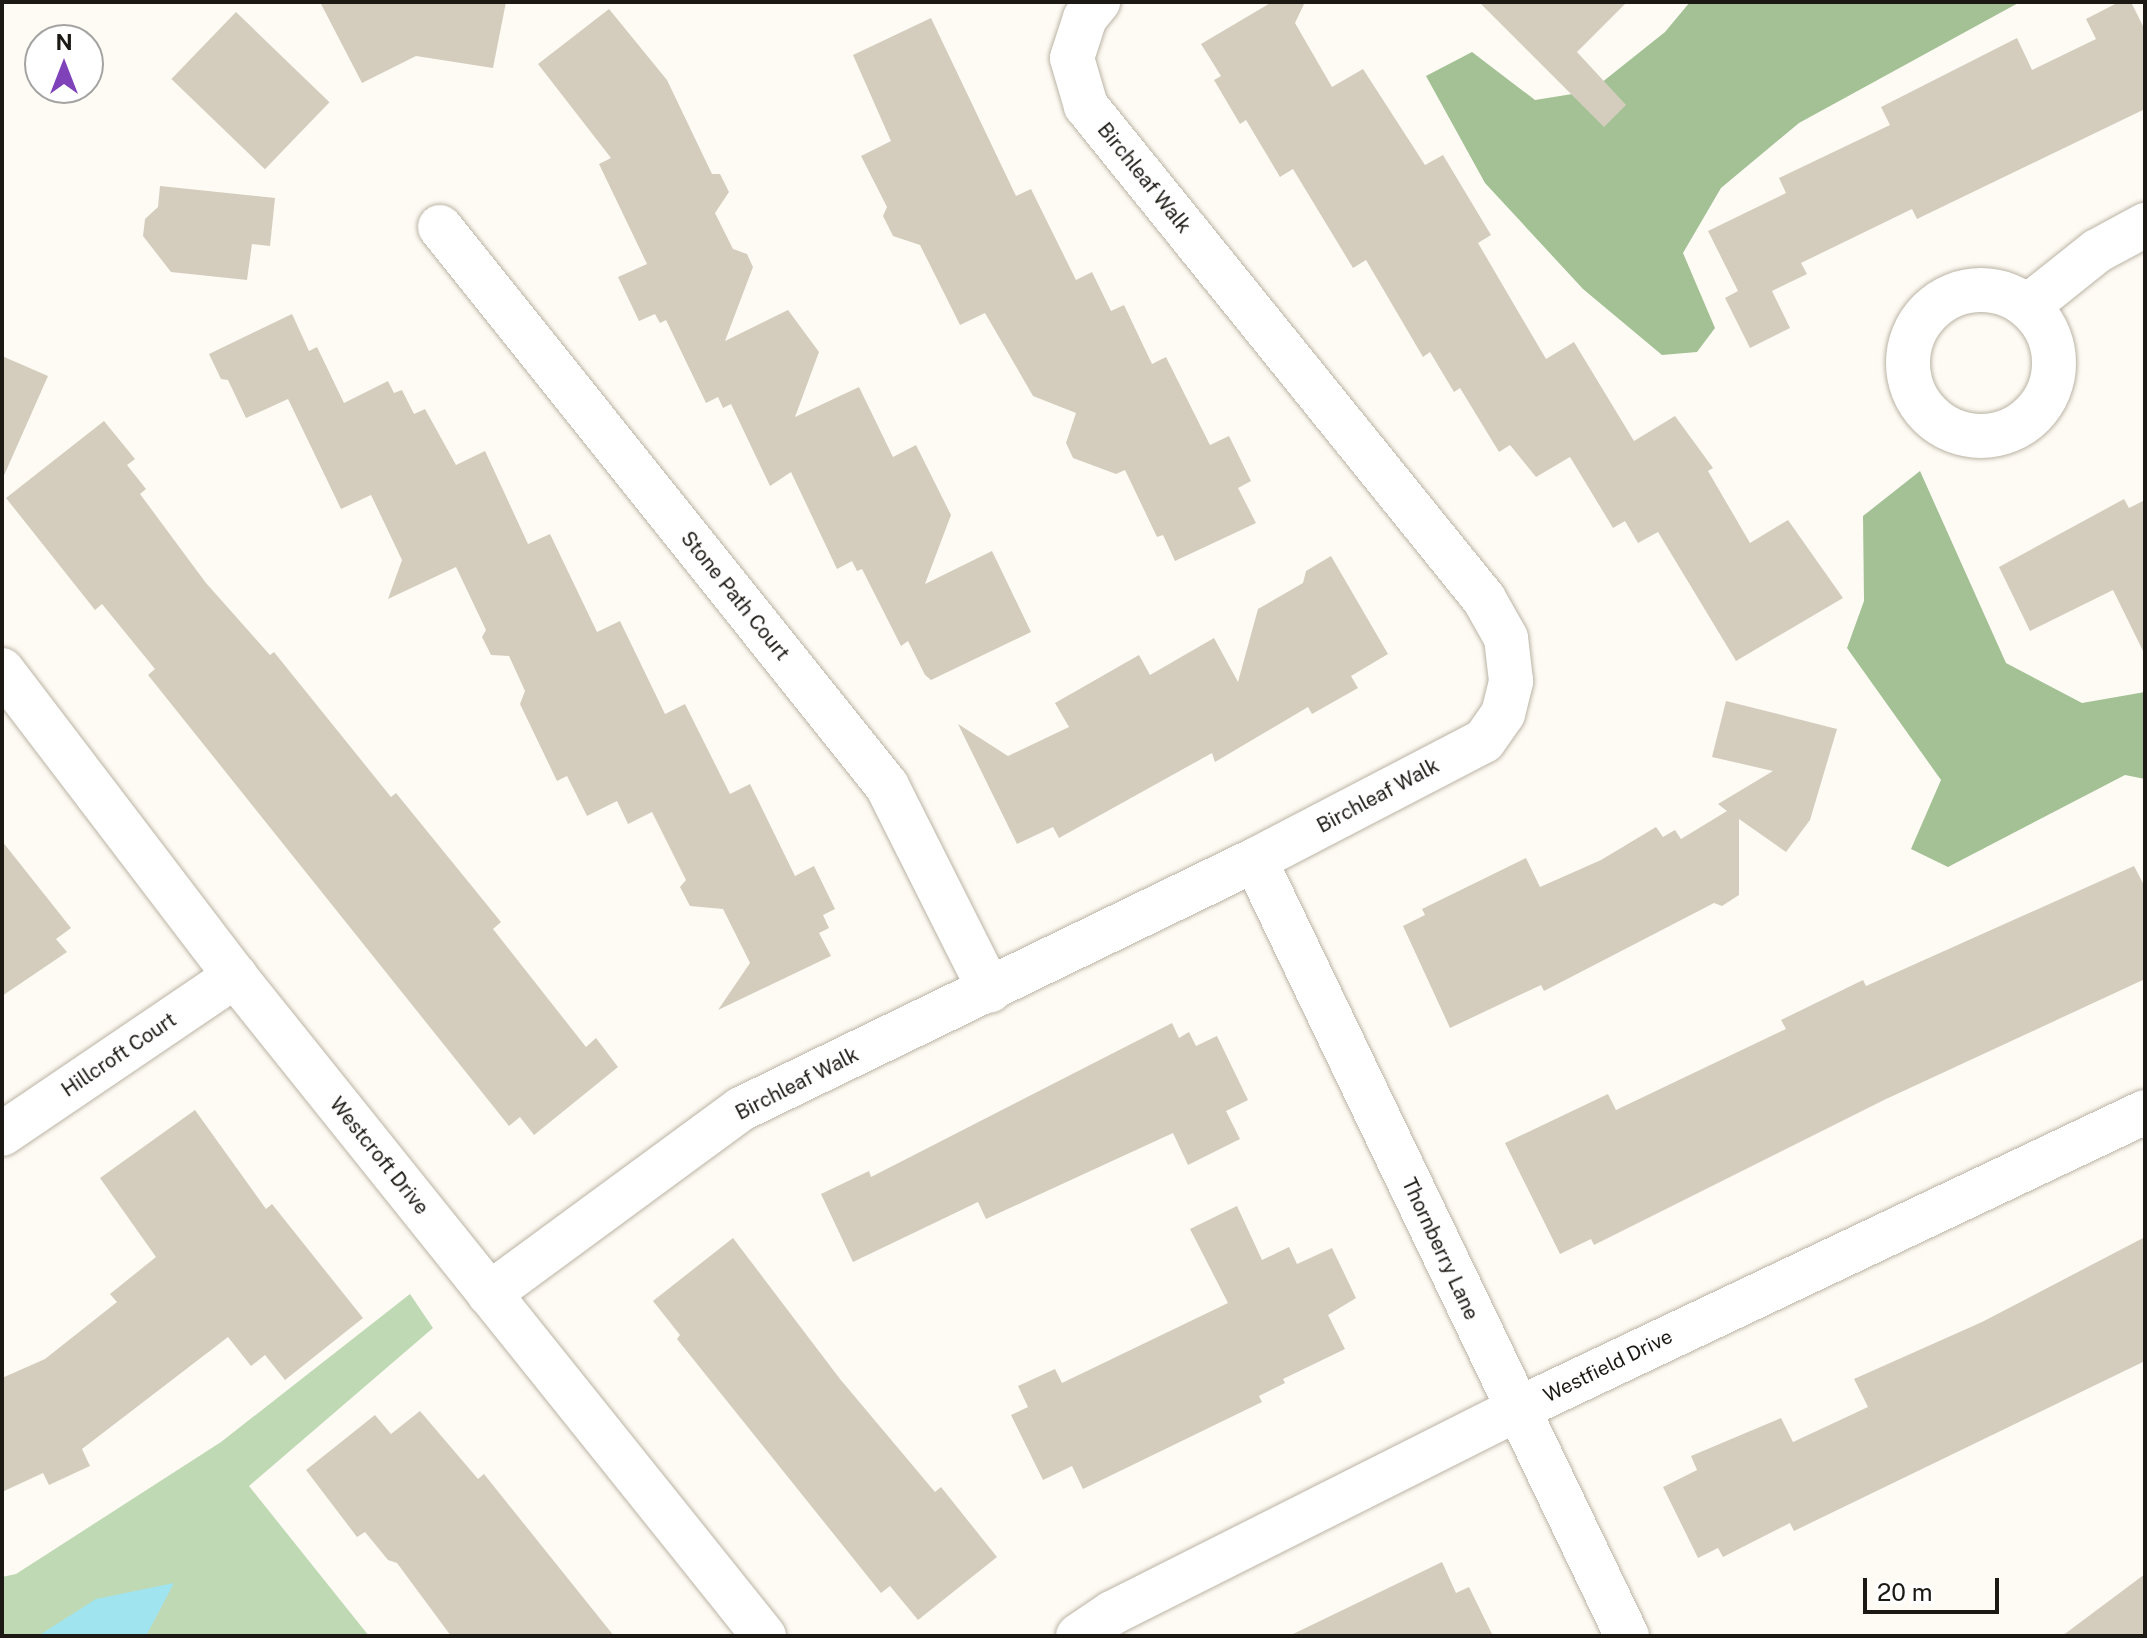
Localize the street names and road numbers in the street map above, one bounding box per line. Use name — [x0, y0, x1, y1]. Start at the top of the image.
street label: Birchleaf Walk — [1092, 118, 1196, 238]
street label: Stone Path Court — [676, 527, 794, 665]
street label: Birchleaf Walk — [1313, 754, 1443, 838]
street label: Hillcroft Court — [57, 1008, 181, 1102]
street label: Birchleaf Walk — [731, 1043, 863, 1125]
street label: Westcroft Drive — [324, 1093, 434, 1219]
street label: Thornberry Lane — [1397, 1174, 1483, 1324]
street label: Westfield Drive — [1540, 1324, 1676, 1408]

